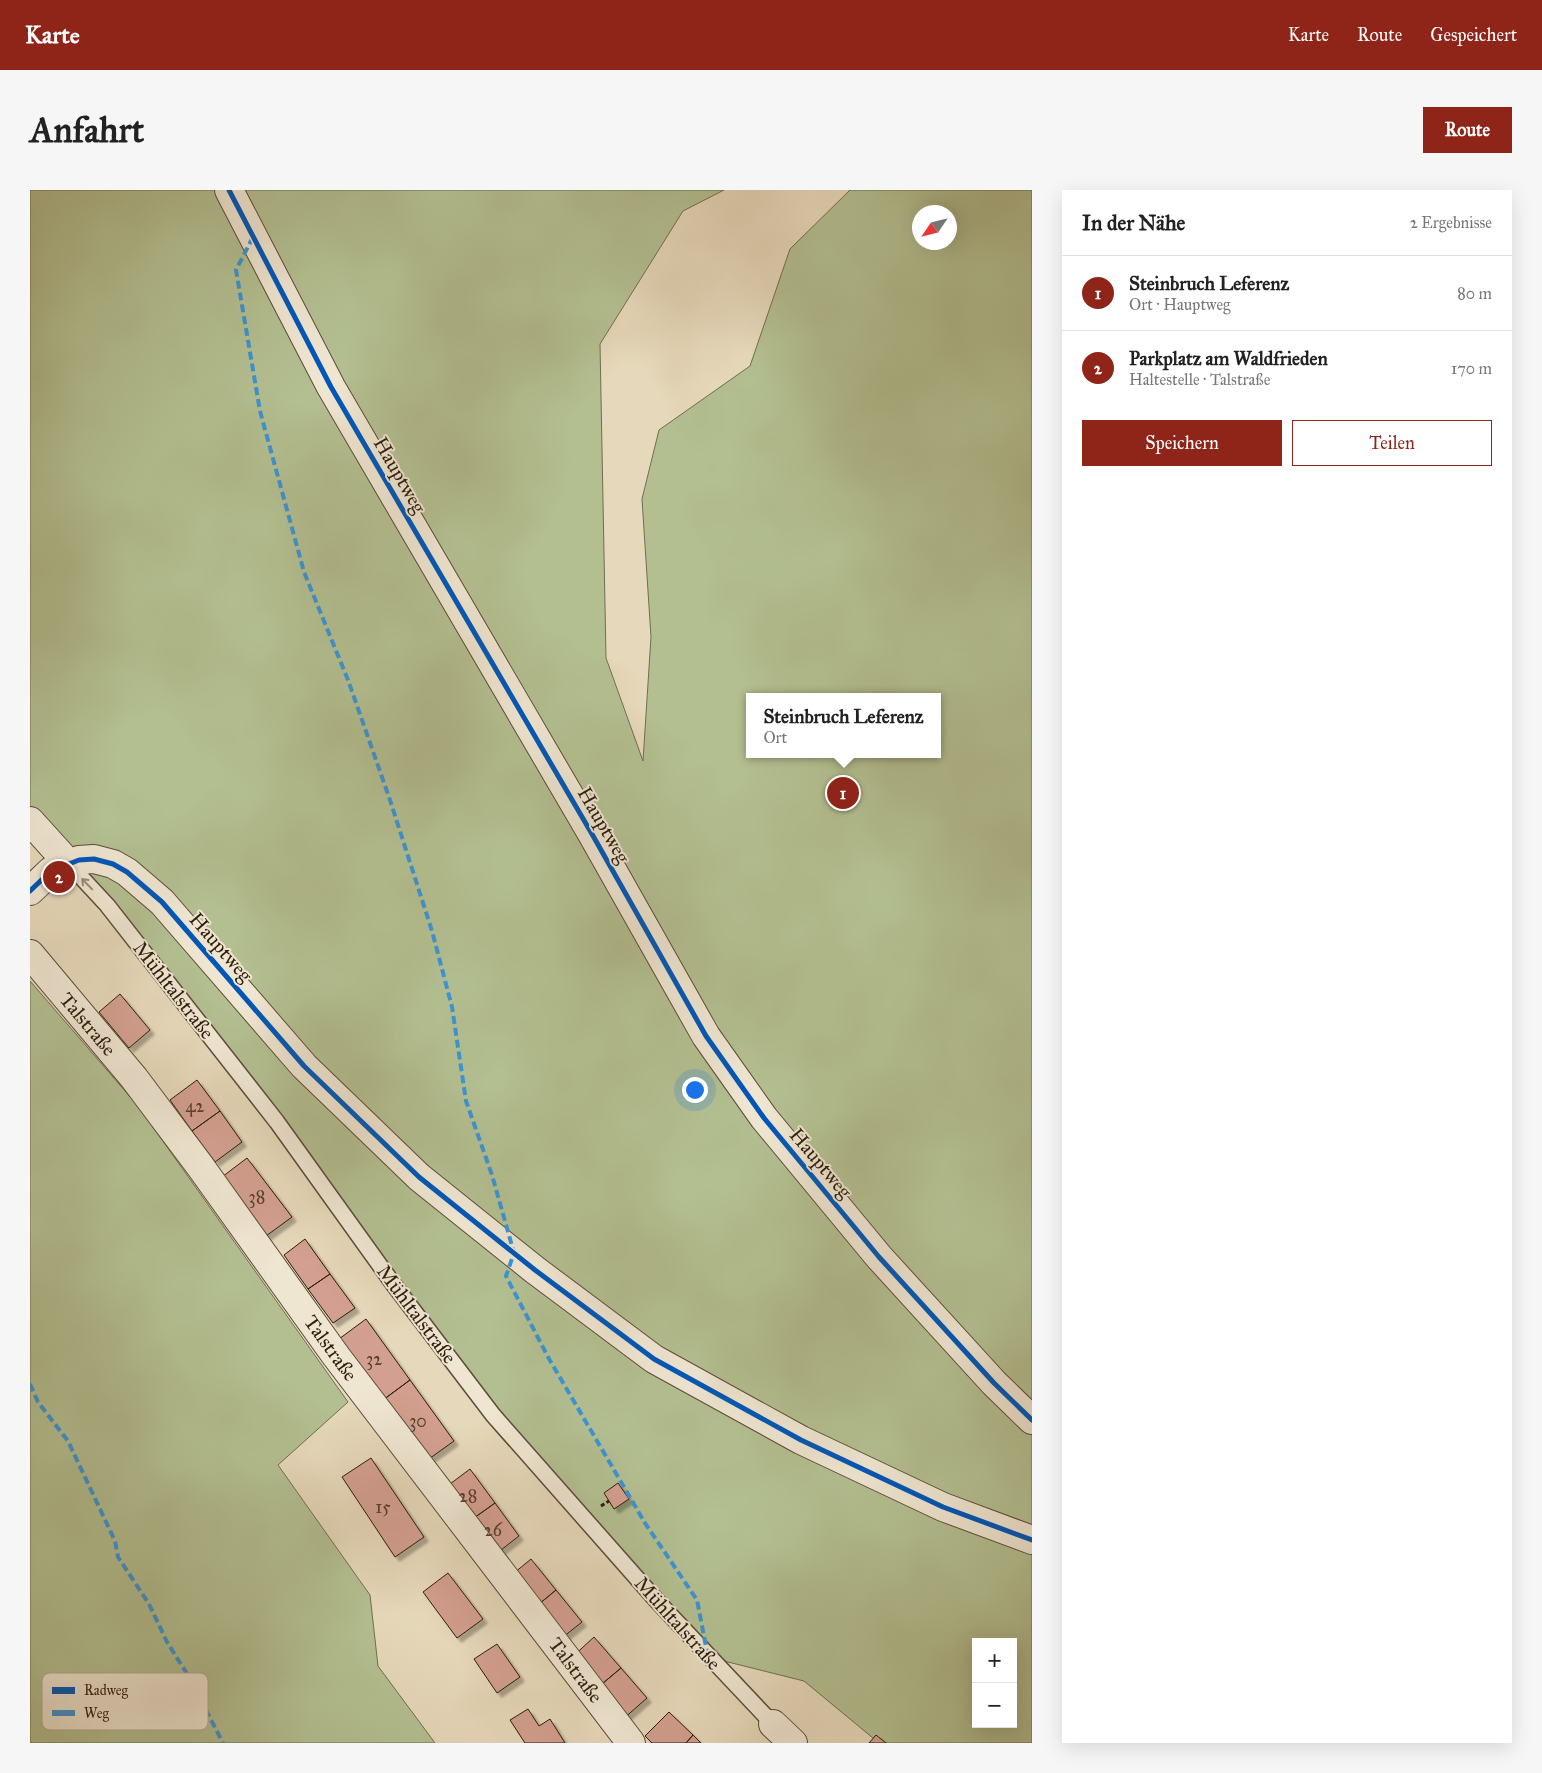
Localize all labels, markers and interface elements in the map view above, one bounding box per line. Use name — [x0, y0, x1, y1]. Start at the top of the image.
text: Karte — [25, 20, 80, 50]
text: Karte — [1288, 24, 1329, 46]
text: Route — [1357, 24, 1402, 46]
text: Gespeichert — [1430, 24, 1517, 46]
button: Route — [1423, 107, 1512, 153]
text: Anfahrt — [30, 109, 144, 152]
north arrow — [912, 205, 957, 250]
text: In der Nähe — [1082, 210, 1185, 236]
text: 2 Ergebnisse — [1410, 213, 1492, 232]
text: Steinbruch Leferenz — [1129, 272, 1289, 295]
text: 1 — [1095, 284, 1101, 303]
text: 80 m — [1457, 284, 1492, 303]
text: Ort · Hauptweg — [1129, 295, 1231, 314]
text: Parkplatz am Waldfrieden — [1129, 347, 1328, 370]
text: 2 — [1094, 359, 1102, 378]
text: 170 m — [1451, 359, 1492, 378]
text: Haltestelle · Talstraße — [1129, 370, 1270, 389]
button: Speichern — [1082, 420, 1282, 466]
button: Teilen — [1292, 420, 1492, 466]
street label: Hauptweg — [368, 433, 432, 518]
popup — [746, 693, 941, 758]
text: Steinbruch Leferenz — [763, 705, 924, 728]
text: Ort — [763, 728, 787, 747]
pin: 1 — [827, 774, 859, 812]
street label: Hauptweg — [572, 783, 636, 868]
pin: 2 — [43, 858, 75, 896]
one-way arrow — [81, 878, 93, 890]
street label: Hauptweg — [184, 907, 258, 988]
street label: Mühltalstraße — [128, 936, 220, 1044]
street label: Talstraße — [55, 987, 121, 1061]
your location — [682, 1077, 708, 1103]
house number: 42 — [186, 1095, 205, 1117]
street label: Hauptweg — [784, 1123, 858, 1204]
house number: 38 — [249, 1186, 265, 1208]
street label: Mühltalstraße — [372, 1260, 462, 1368]
street label: Talstraße — [299, 1310, 363, 1386]
house number: 32 — [366, 1348, 382, 1370]
house number: 30 — [409, 1410, 427, 1432]
house number: 28 — [459, 1485, 477, 1507]
house number: 15 — [375, 1496, 391, 1518]
house number: 26 — [484, 1519, 503, 1541]
street label: Mühltalstraße — [630, 1571, 726, 1675]
street label: Talstraße — [544, 1633, 608, 1707]
map controls — [972, 1638, 1017, 1728]
button: + — [972, 1638, 1017, 1683]
legend — [42, 1673, 208, 1730]
text: Radweg — [84, 1682, 129, 1699]
button: − — [972, 1683, 1017, 1728]
text: Weg — [84, 1705, 110, 1722]

